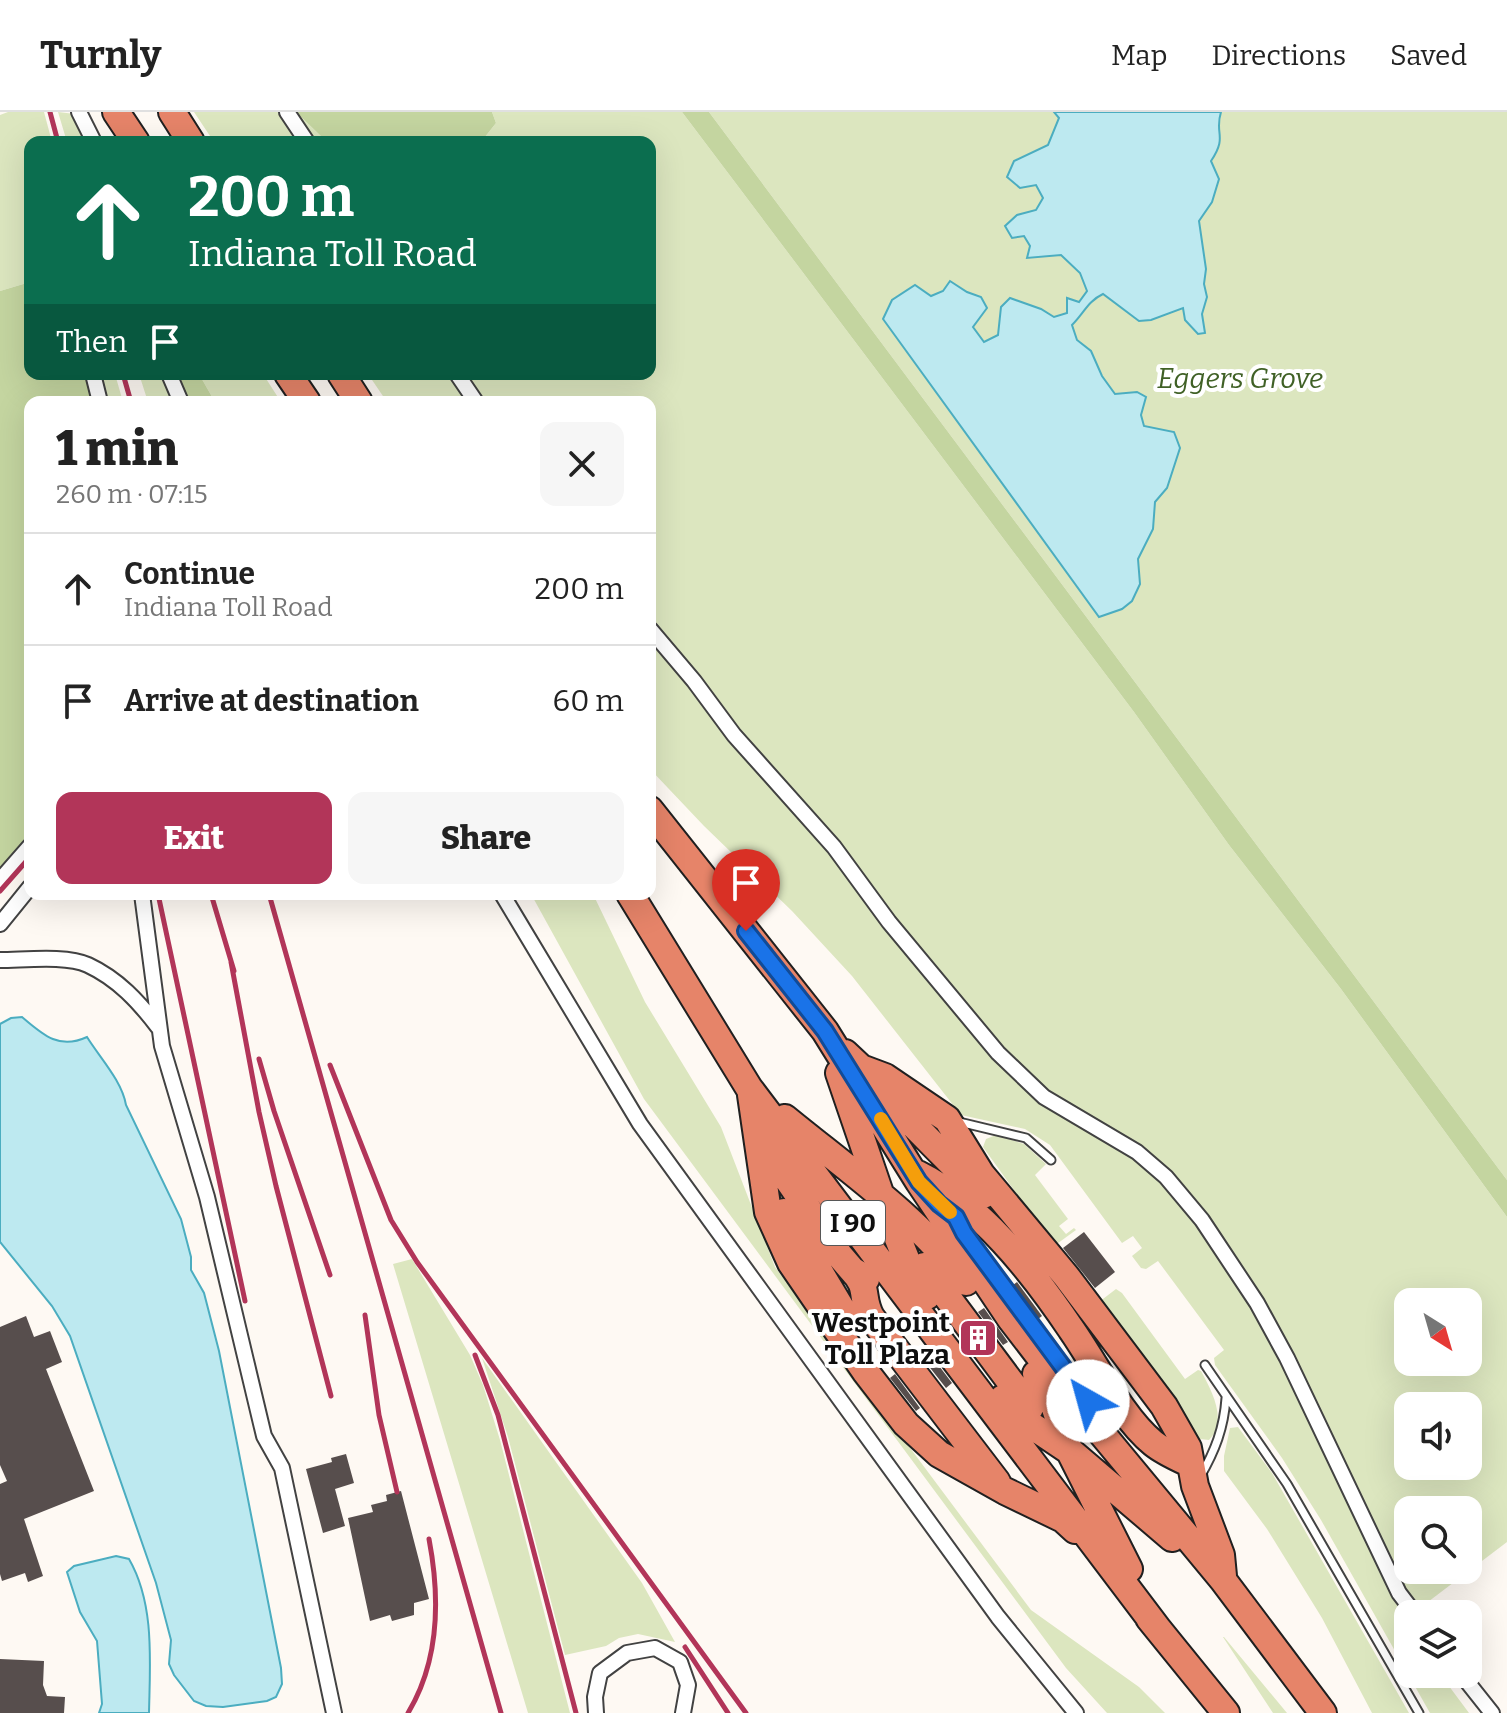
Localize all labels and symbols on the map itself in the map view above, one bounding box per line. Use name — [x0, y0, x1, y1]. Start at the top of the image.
park label: Eggers Grove — [1157, 362, 1323, 395]
pin — [712, 849, 780, 931]
road number: I 90 — [821, 1201, 885, 1245]
north arrow — [1394, 1288, 1482, 1376]
place label: Westpoint Toll Plaza — [812, 1306, 950, 1371]
building icon: Westpoint Toll Plaza — [957, 1317, 999, 1359]
position arrow — [1046, 1359, 1130, 1443]

